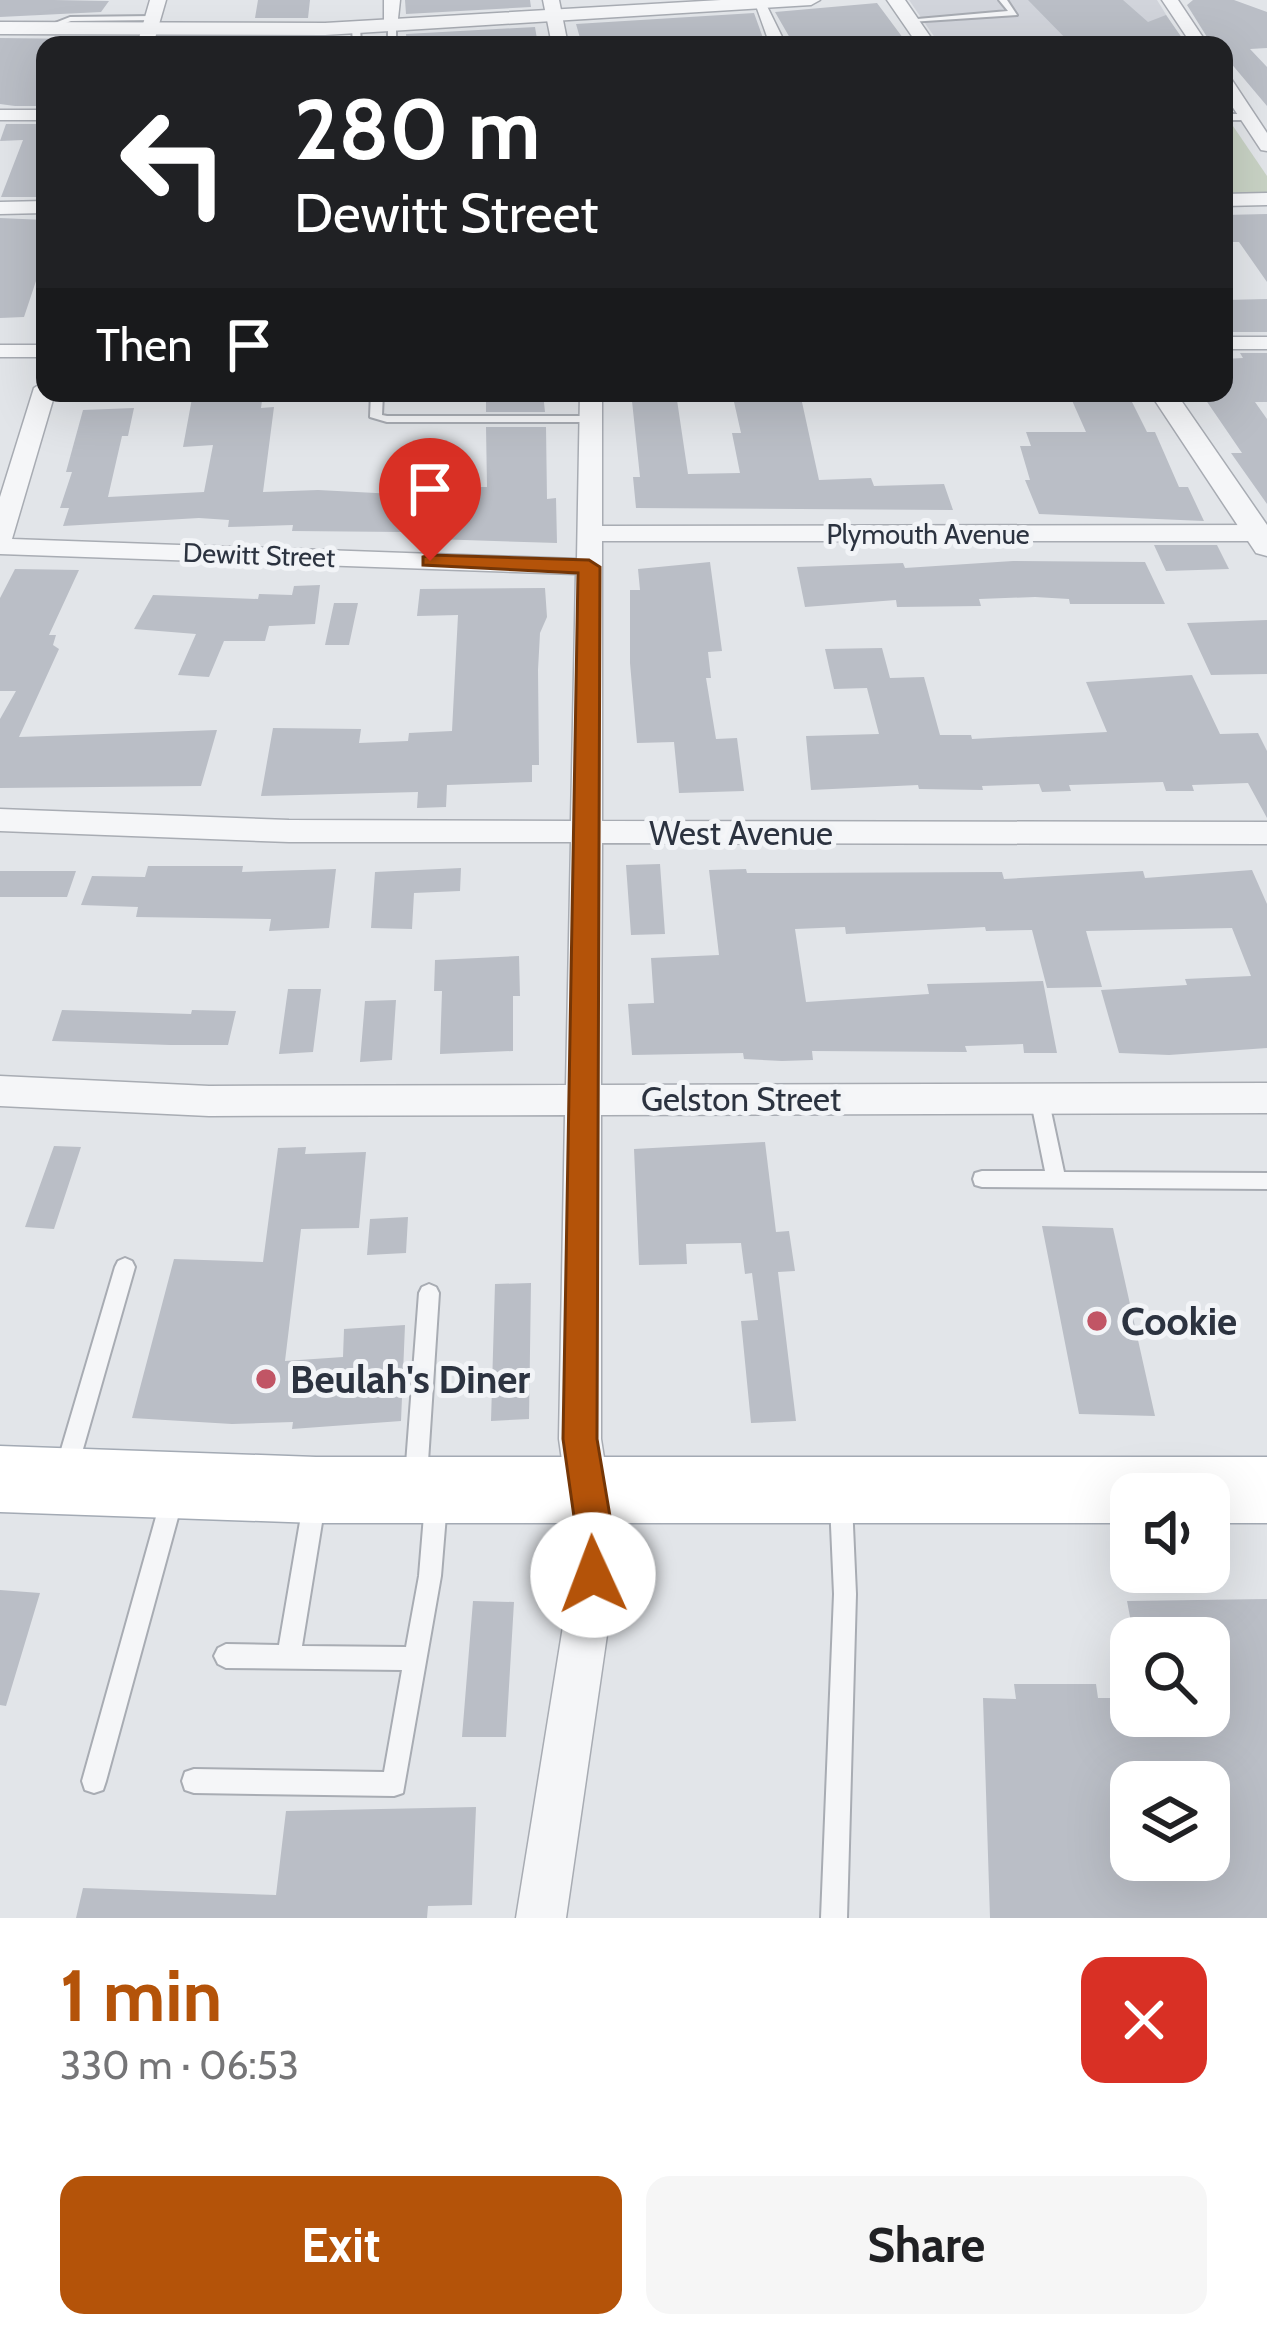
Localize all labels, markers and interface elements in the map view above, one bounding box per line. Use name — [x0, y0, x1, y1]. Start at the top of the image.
text: 280 m — [294, 78, 540, 180]
icon: left — [96, 84, 252, 240]
text: Dewitt Street — [294, 180, 599, 246]
icon: arrive — [216, 312, 282, 378]
text: Then — [96, 318, 192, 372]
pin — [379, 438, 481, 561]
icon: arrive — [397, 456, 463, 522]
street label: Plymouth Avenue — [826, 518, 1030, 551]
street label: Dewitt Street — [182, 536, 336, 574]
street label: West Avenue — [649, 813, 833, 853]
street label: Gelston Street — [641, 1079, 841, 1119]
place label: Cookie — [1121, 1297, 1237, 1345]
marker: Cookie — [1084, 1308, 1110, 1334]
place label: Beulah's Diner — [290, 1355, 530, 1403]
marker: Beulah's Diner — [253, 1366, 279, 1392]
map controls — [1110, 1473, 1230, 1881]
button: sound — [1110, 1473, 1230, 1593]
position arrow — [530, 1512, 656, 1638]
button: search — [1110, 1617, 1230, 1737]
button: layers — [1110, 1761, 1230, 1881]
text: 1 min — [60, 1952, 222, 2039]
button: close — [1081, 1957, 1207, 2083]
text: 330 m · 06:53 — [60, 2041, 299, 2089]
button: Exit — [60, 2176, 622, 2314]
button: Share — [646, 2176, 1207, 2314]

